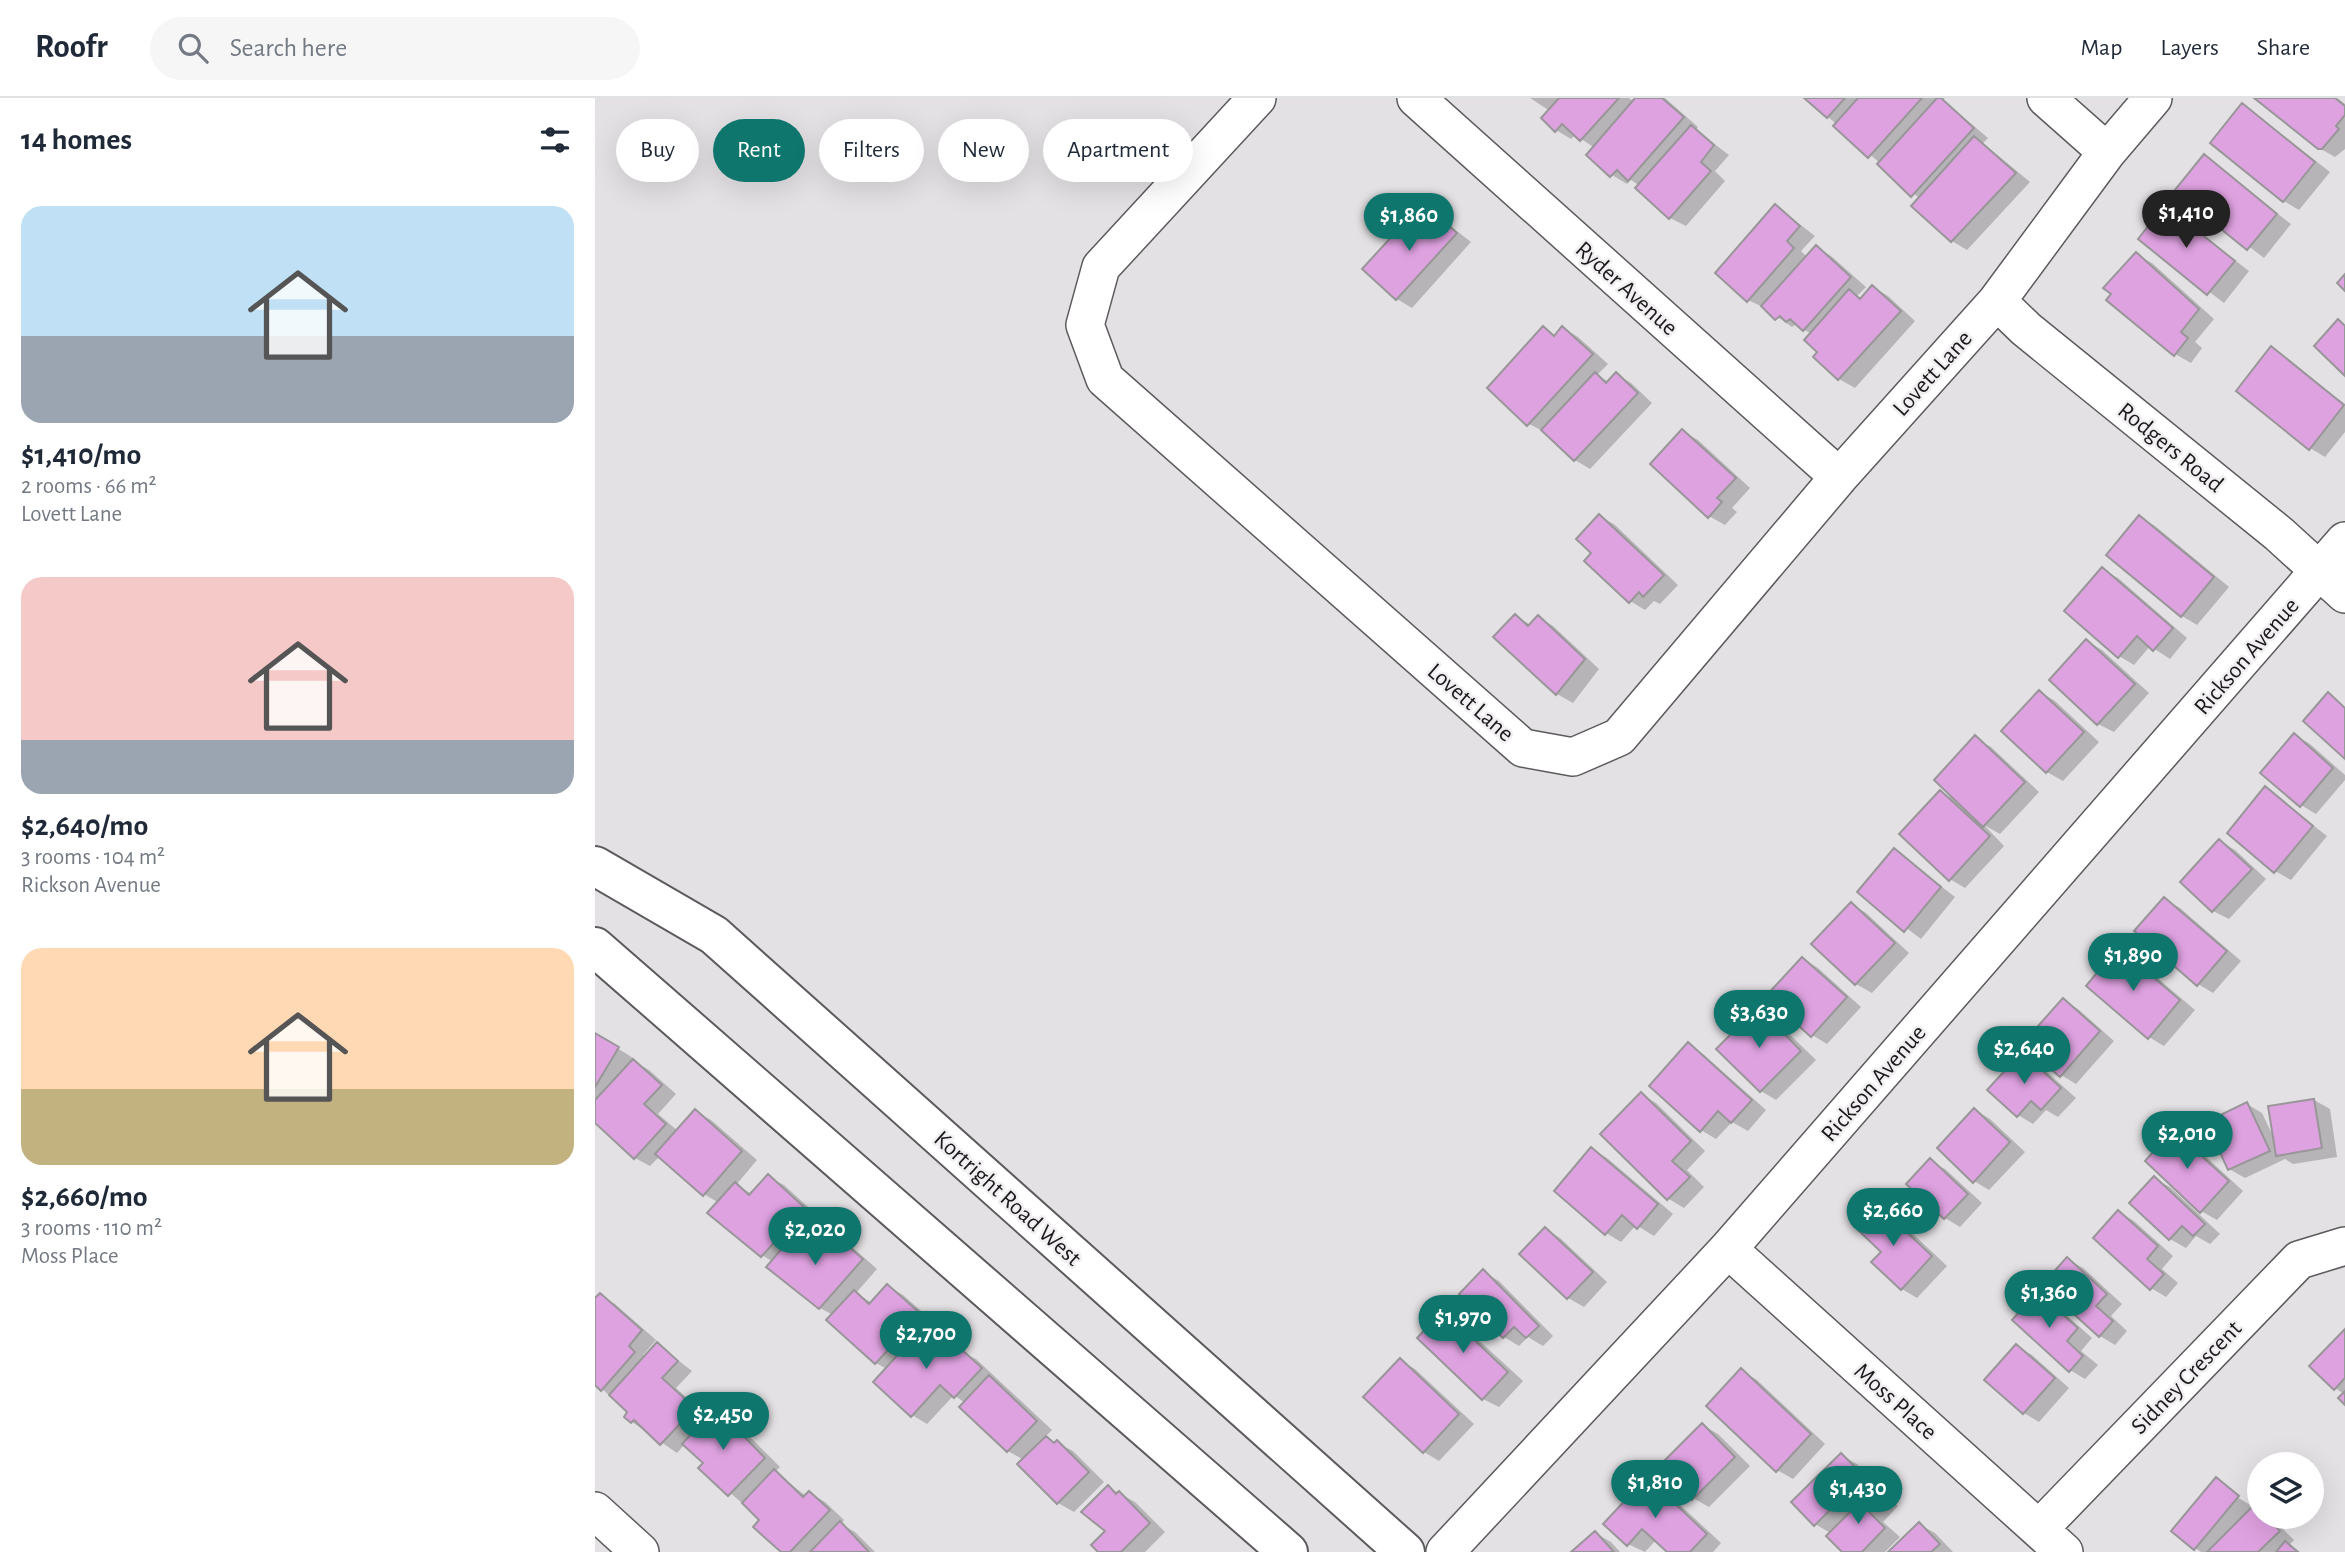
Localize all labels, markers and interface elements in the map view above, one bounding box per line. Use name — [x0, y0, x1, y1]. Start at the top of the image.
search box — [150, 17, 640, 80]
icon: search — [174, 29, 212, 67]
text: Roofr — [35, 31, 108, 64]
text: Search here — [230, 35, 347, 61]
text: Map — [2080, 36, 2122, 60]
text: Layers — [2160, 36, 2219, 60]
text: Share — [2257, 36, 2310, 60]
chip: Buy — [616, 119, 699, 182]
chip: Rent — [713, 119, 805, 182]
chip: Filters — [819, 119, 924, 182]
chip: New — [938, 119, 1029, 182]
chip: Apartment — [1043, 119, 1193, 182]
icon: filters — [536, 121, 574, 159]
text: 14 homes — [21, 125, 132, 155]
pin: $1,410 — [2129, 190, 2243, 250]
pin: $1,860 — [1352, 194, 1466, 253]
text: $1,410 — [2158, 201, 2214, 224]
text: $1,860 — [1380, 204, 1438, 227]
street label: Ryder Avenue — [1571, 237, 1682, 340]
icon: home — [235, 252, 361, 378]
street label: Lovett Lane — [1889, 326, 1977, 421]
street label: Rodgers Road — [2113, 398, 2228, 497]
text: $1,410/mo — [21, 440, 141, 470]
text: 2 rooms · 66 m² — [21, 475, 157, 498]
text: Lovett Lane — [21, 503, 122, 526]
street label: Rickson Avenue — [2190, 594, 2304, 720]
icon: home — [235, 623, 361, 749]
street label: Lovett Lane — [1423, 659, 1518, 746]
text: $2,640/mo — [21, 811, 148, 841]
text: 3 rooms · 104 m² — [21, 846, 165, 869]
text: Rickson Avenue — [21, 874, 161, 897]
pin: $1,890 — [2076, 934, 2190, 993]
text: $1,890 — [2104, 944, 2162, 967]
pin: $3,630 — [1702, 990, 1816, 1050]
icon: home — [235, 994, 361, 1120]
text: $3,630 — [1730, 1001, 1788, 1024]
street label: Rickson Avenue — [1817, 1021, 1931, 1147]
pin: $2,640 — [1967, 1026, 2081, 1086]
text: $2,640 — [1993, 1037, 2055, 1060]
pin: $2,010 — [2130, 1112, 2244, 1171]
text: $2,010 — [2158, 1122, 2216, 1145]
street label: Kortright Road West — [929, 1127, 1086, 1271]
text: $2,660/mo — [21, 1182, 148, 1212]
pin: $2,660 — [1836, 1188, 1950, 1248]
text: $2,660 — [1863, 1199, 1923, 1222]
pin: $2,020 — [758, 1208, 872, 1267]
text: 3 rooms · 110 m² — [21, 1217, 162, 1240]
text: $2,020 — [784, 1218, 846, 1241]
text: Moss Place — [21, 1245, 119, 1268]
pin: $1,360 — [1992, 1270, 2106, 1330]
text: $1,360 — [2021, 1281, 2077, 1304]
pin: $1,970 — [1406, 1296, 1520, 1355]
text: $1,970 — [1435, 1306, 1491, 1329]
pin: $2,700 — [869, 1312, 983, 1371]
street label: Sidney Crescent — [2127, 1316, 2247, 1439]
text: $2,700 — [896, 1322, 956, 1345]
street label: Moss Place — [1849, 1359, 1941, 1445]
pin: $2,450 — [666, 1392, 780, 1452]
text: $2,450 — [693, 1403, 753, 1426]
map controls — [2247, 1452, 2324, 1529]
button: layers — [2247, 1452, 2324, 1529]
pin: $1,810 — [1598, 1460, 1712, 1520]
pin: $1,430 — [1801, 1466, 1915, 1526]
text: $1,810 — [1627, 1471, 1683, 1494]
text: $1,430 — [1829, 1477, 1887, 1500]

